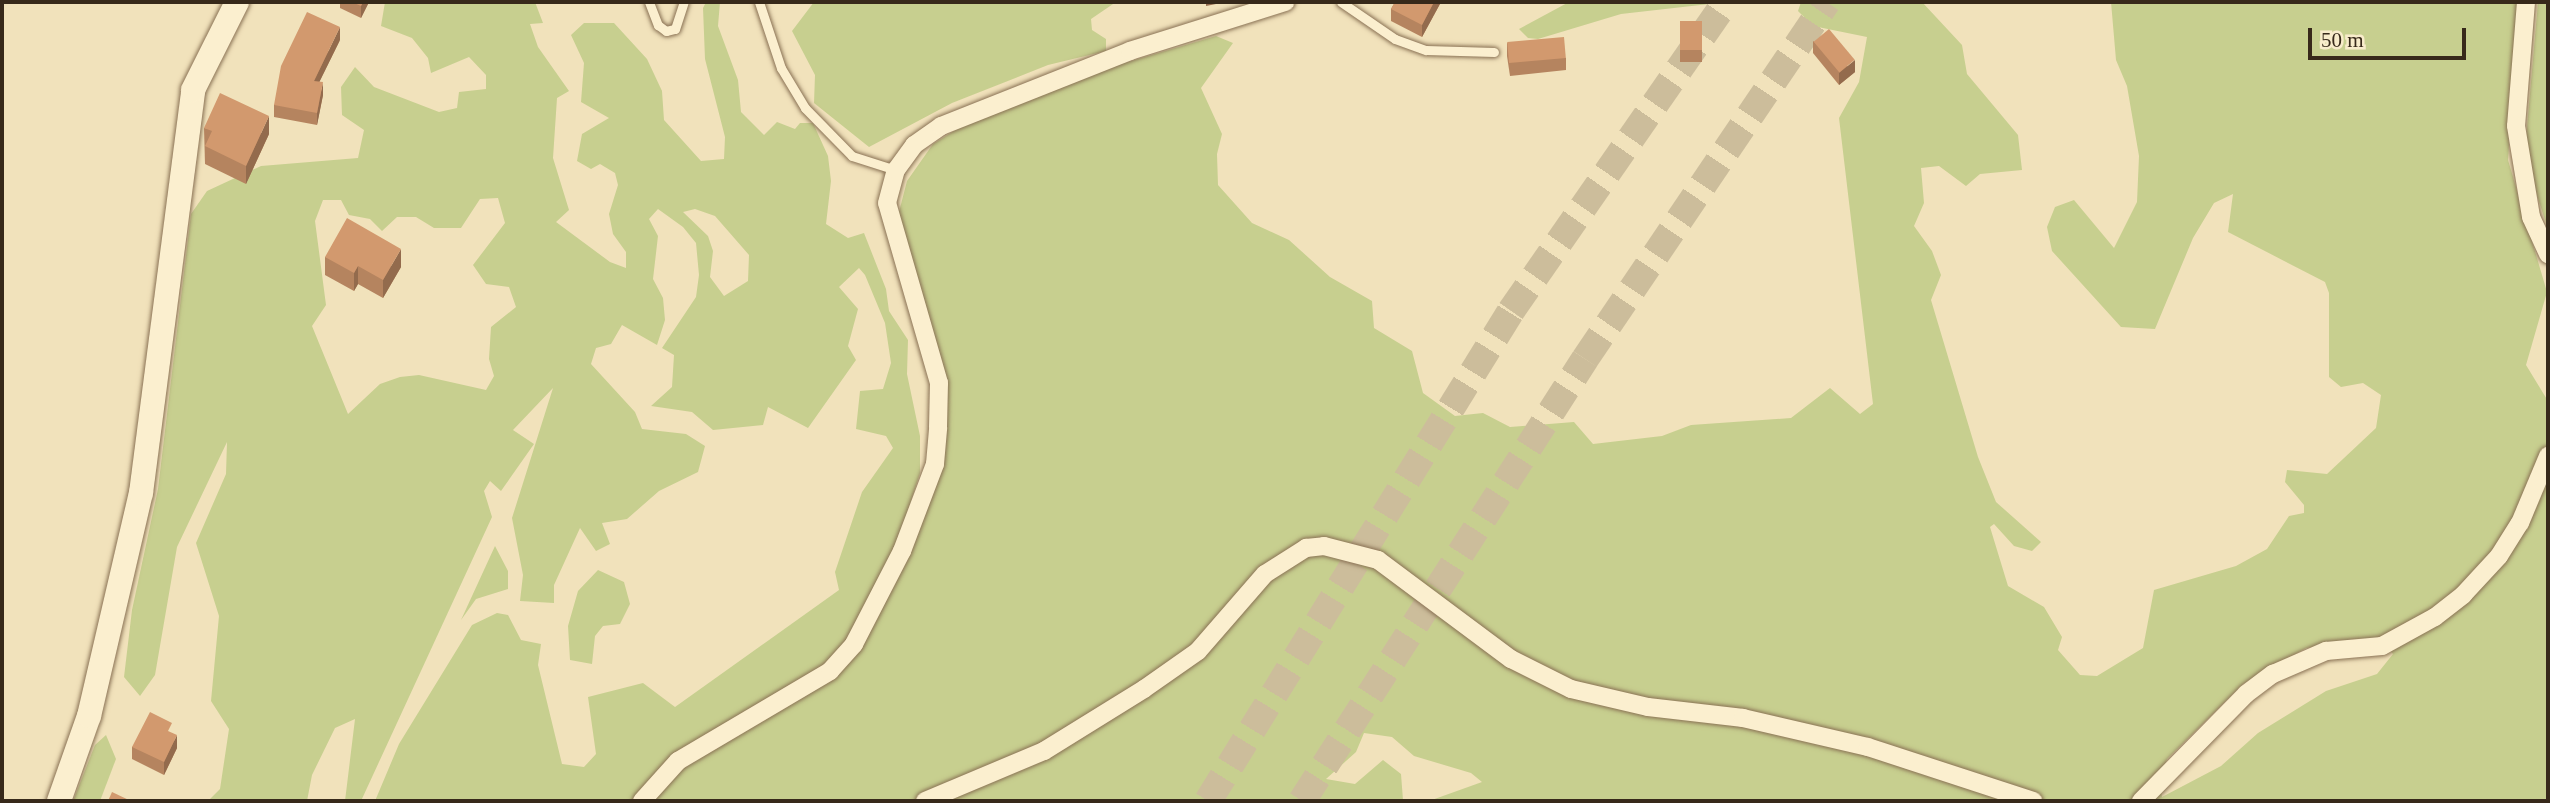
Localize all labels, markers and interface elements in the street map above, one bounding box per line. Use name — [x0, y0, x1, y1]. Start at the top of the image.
scale bar — [2312, 14, 2470, 58]
text: 50 m — [2321, 28, 2364, 52]

